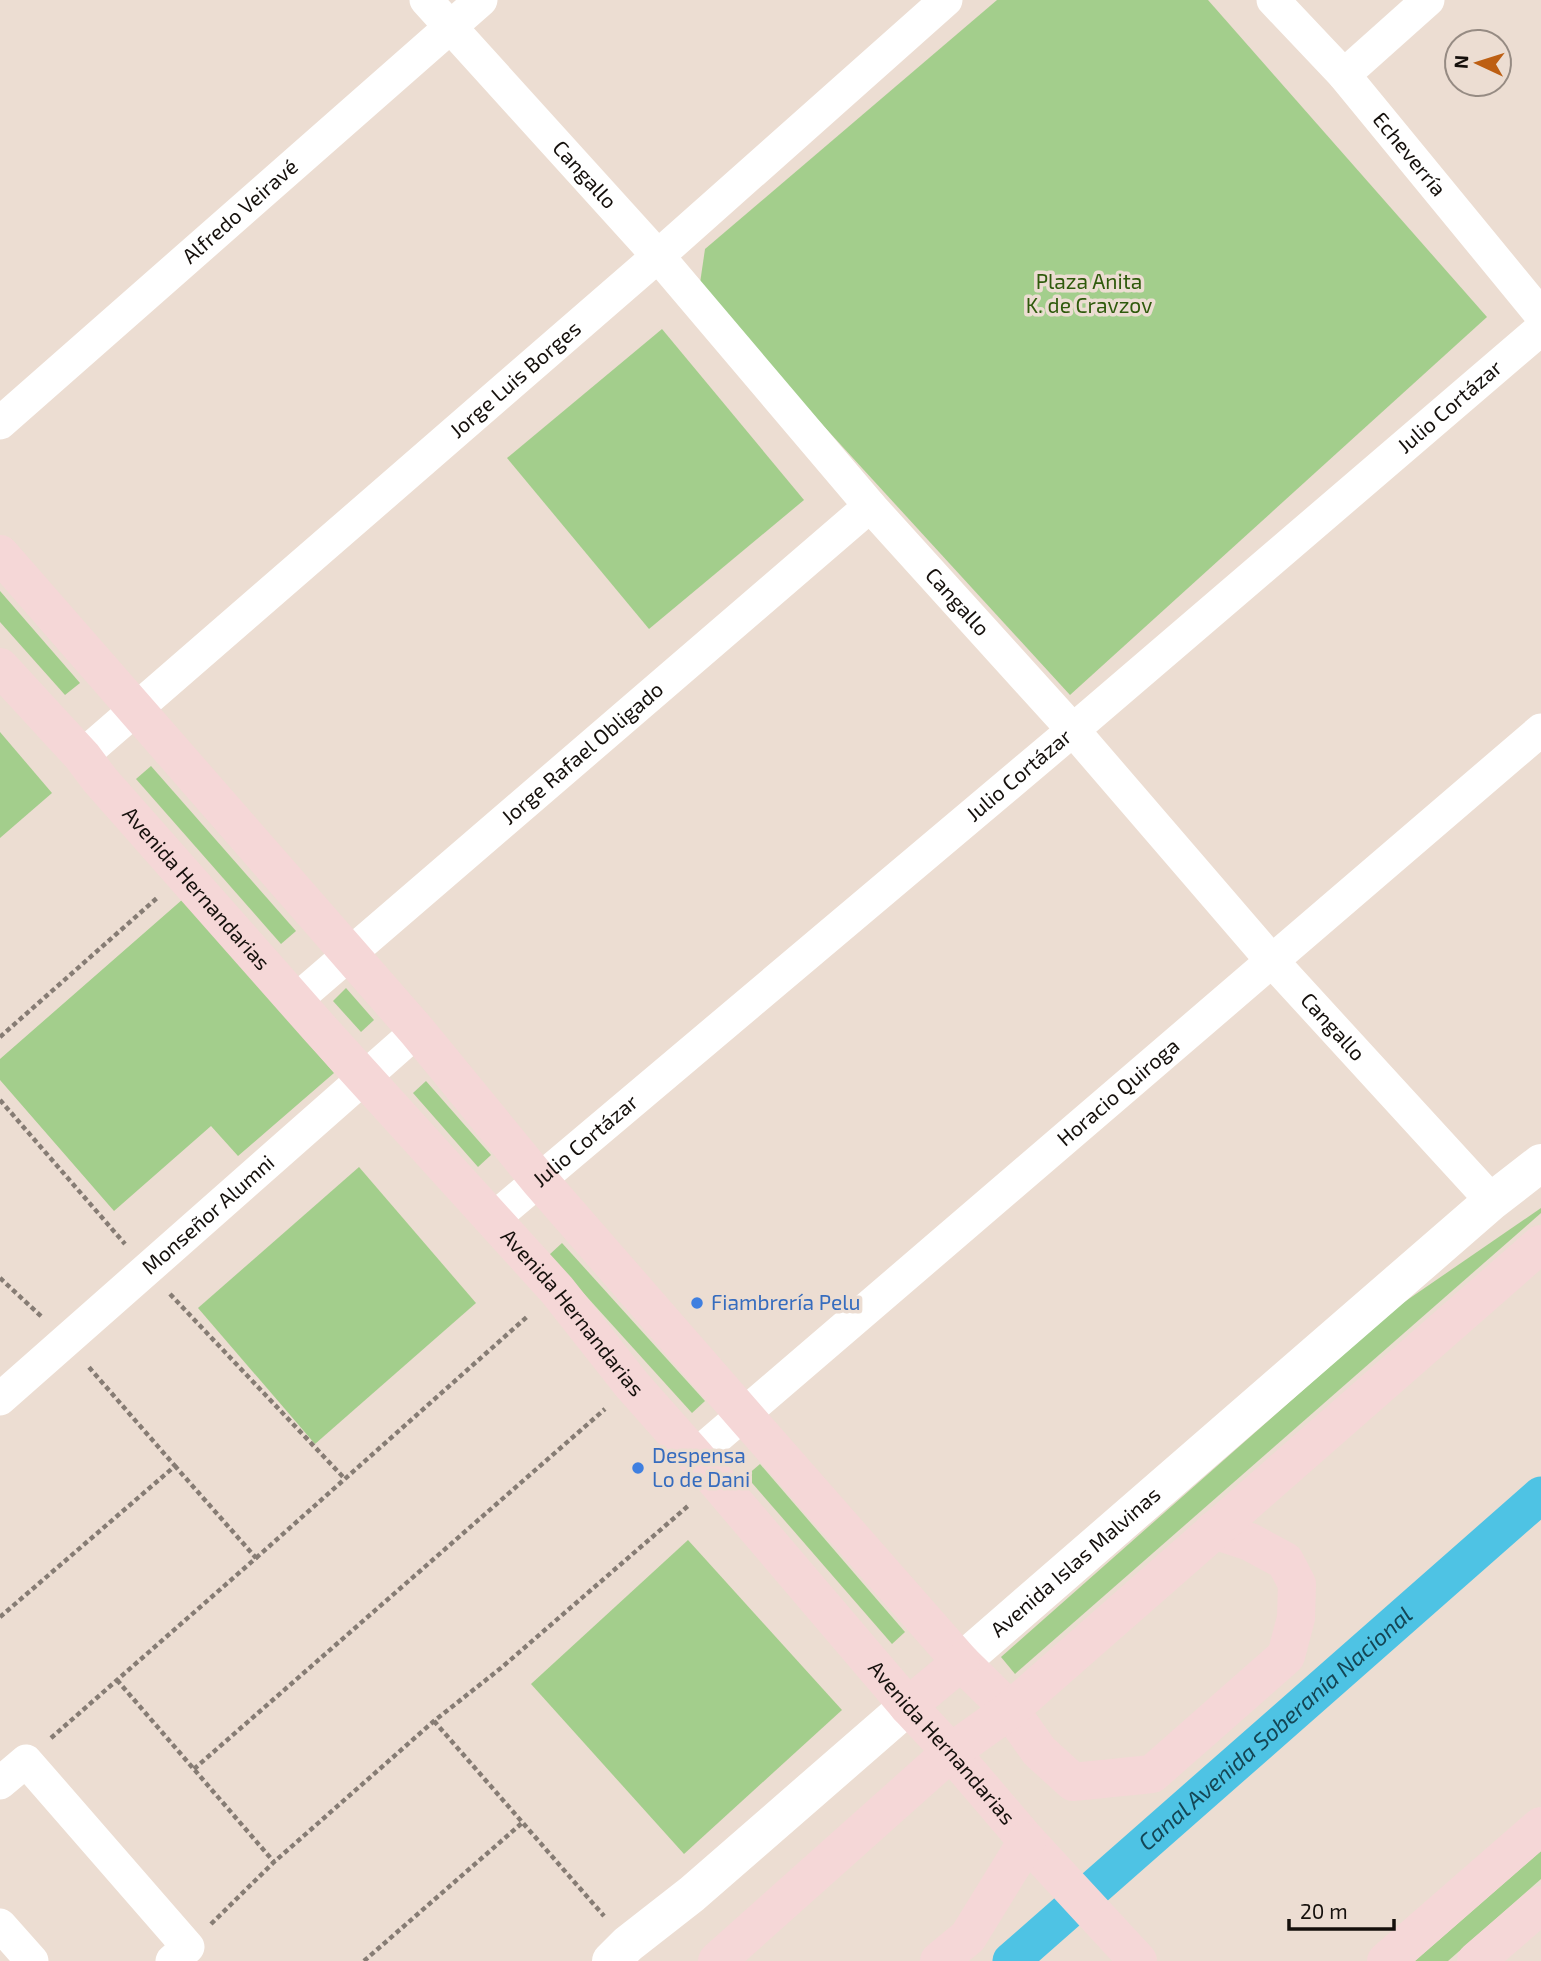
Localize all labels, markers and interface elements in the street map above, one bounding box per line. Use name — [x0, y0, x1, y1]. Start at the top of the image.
north arrow — [1443, 28, 1513, 98]
text: N — [1449, 54, 1472, 69]
street label: Echeverría — [1369, 106, 1452, 201]
street label: Cangallo — [548, 135, 623, 213]
street label: Alfredo Veiravé — [176, 153, 302, 268]
park label: Plaza Anita K. de Cravzov — [1026, 268, 1152, 317]
street label: Jorge Luis Borges — [444, 315, 585, 442]
street label: Julio Cortázar — [1392, 354, 1507, 458]
street label: Cangallo — [921, 562, 995, 640]
street label: Jorge Rafael Obligado — [496, 676, 668, 829]
street label: Julio Cortázar — [960, 723, 1076, 826]
street label: Avenida Hernandarias — [118, 801, 276, 975]
street label: Cangallo — [1296, 987, 1371, 1065]
street label: Horacio Quiroga — [1051, 1032, 1184, 1151]
street label: Julio Cortázar — [527, 1088, 643, 1191]
street label: Monseñor Alumni — [136, 1149, 279, 1279]
street label: Avenida Hernandarias — [497, 1223, 650, 1401]
place label: Fiambrería Pelu — [711, 1289, 860, 1314]
marker: Fiambrería Pelu — [689, 1295, 705, 1311]
place label: Despensa Lo de Dani — [652, 1442, 750, 1491]
marker: Despensa Lo de Dani — [630, 1460, 646, 1476]
street label: Avenida Islas Malvinas — [985, 1481, 1165, 1642]
water label: Canal Avenida Soberanía Nacional — [1132, 1600, 1417, 1856]
street label: Avenida Hernandarias — [864, 1655, 1021, 1829]
scale bar — [1289, 1888, 1394, 1932]
text: 20 m — [1300, 1898, 1348, 1923]

